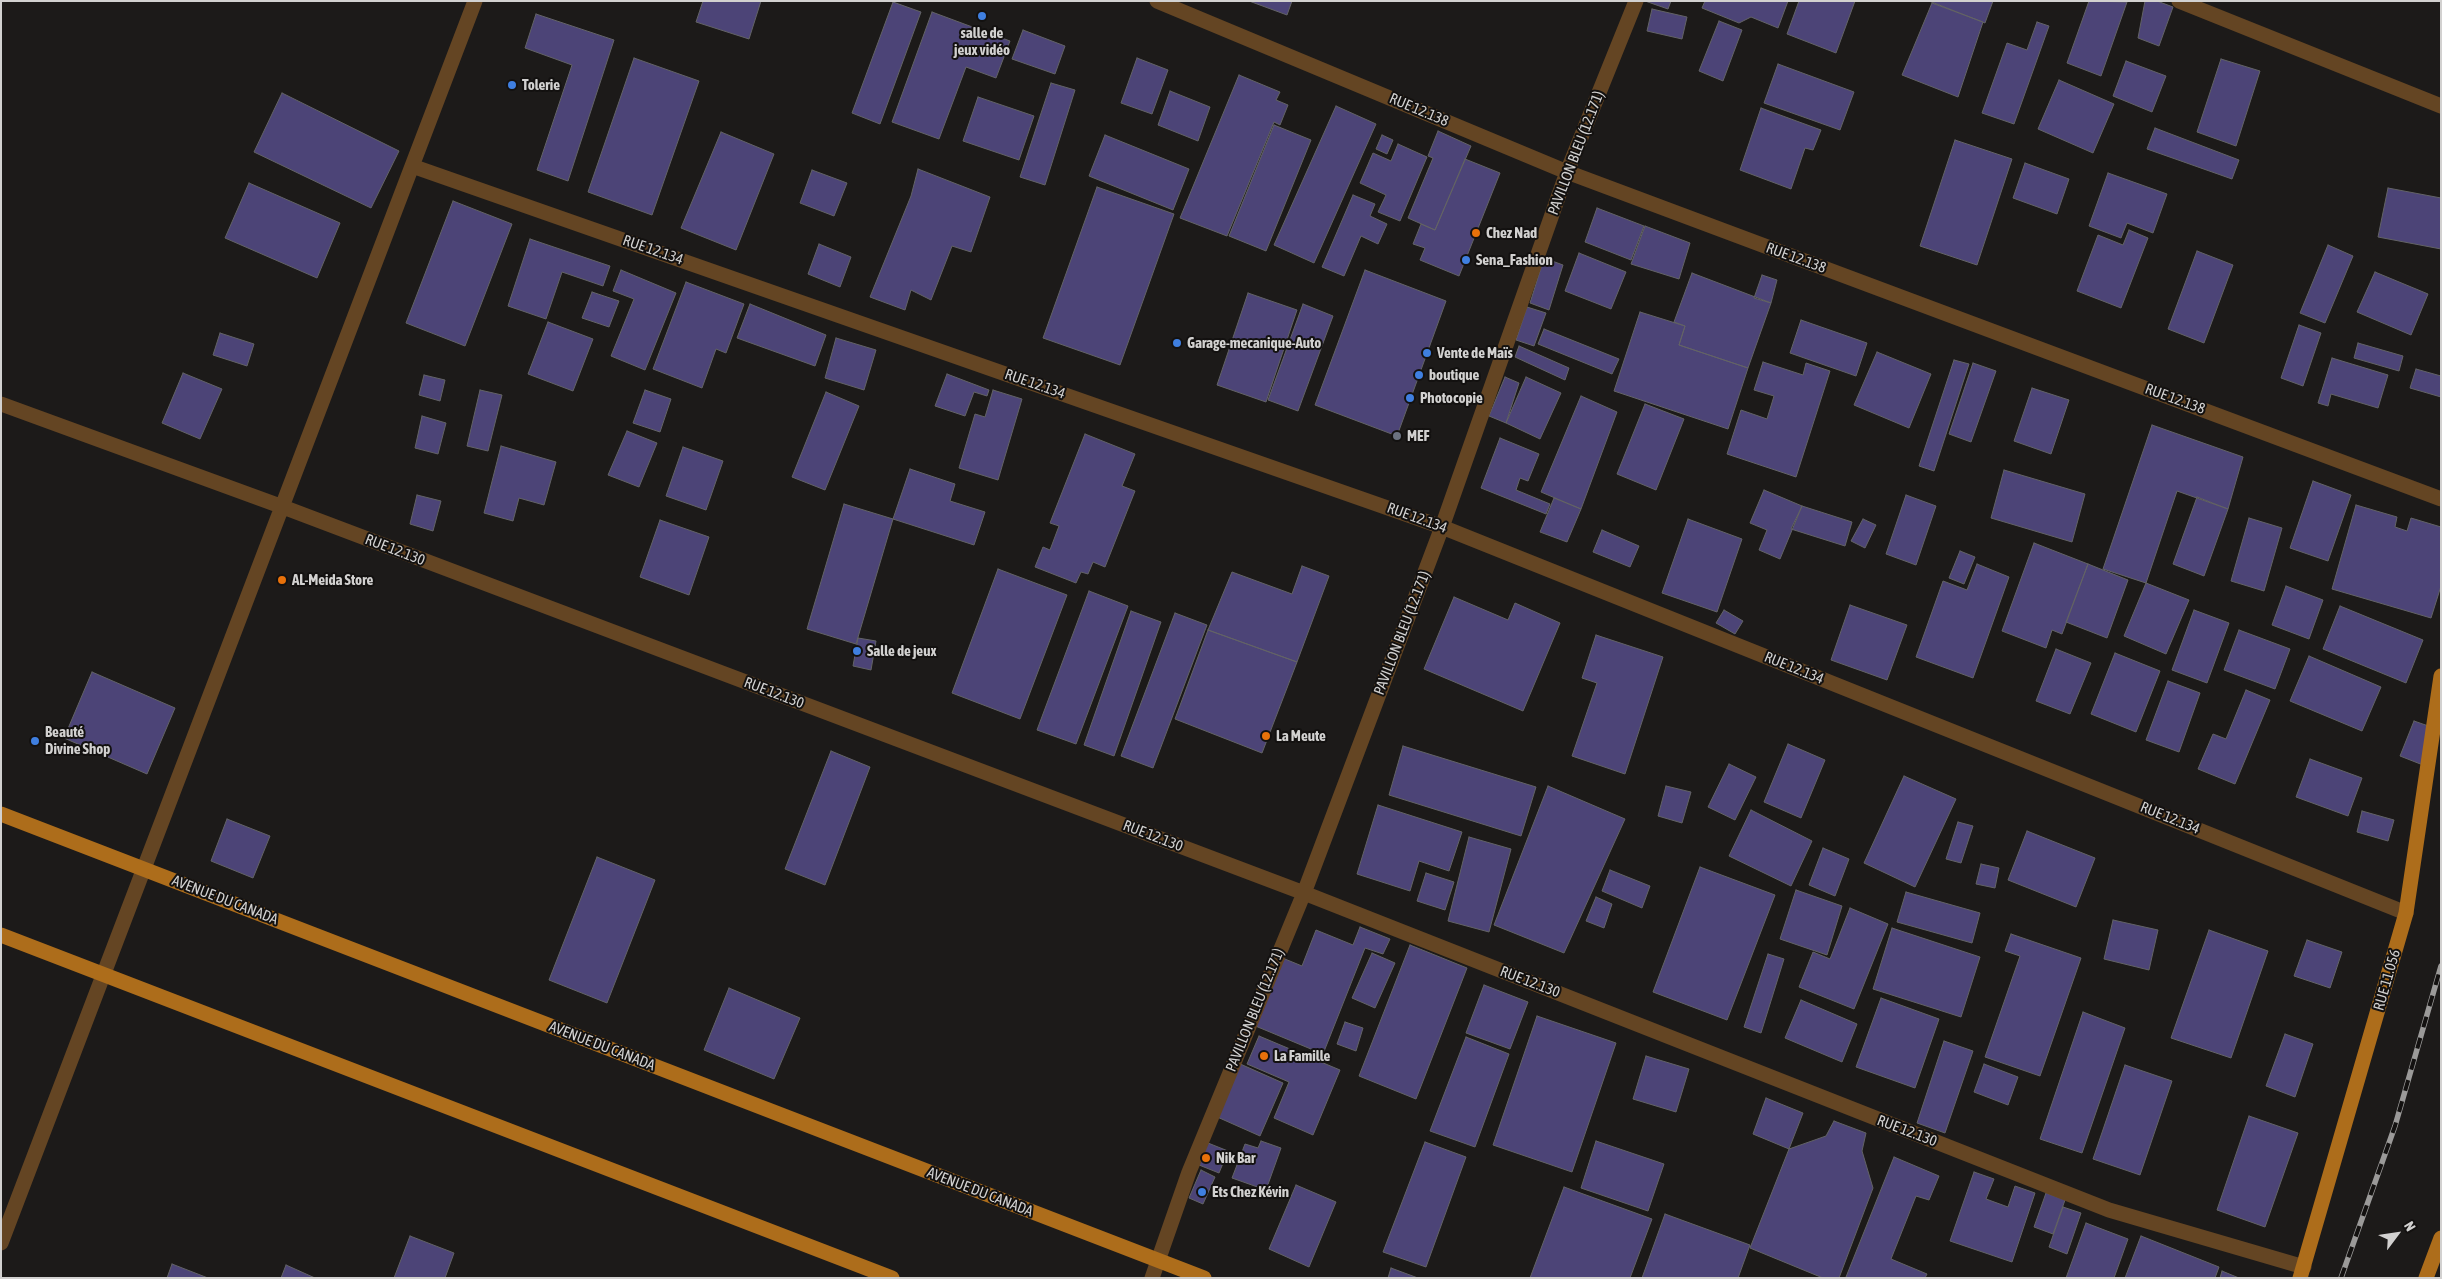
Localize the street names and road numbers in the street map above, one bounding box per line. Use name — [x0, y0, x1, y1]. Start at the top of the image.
street label: PAVILLON BLEU (12.171) — [1544, 88, 1608, 218]
street label: RUE 12.138 — [1387, 89, 1451, 131]
street label: RUE 12.134 — [620, 231, 686, 269]
street label: RUE 12.138 — [1763, 239, 1829, 277]
street label: RUE 12.134 — [1002, 365, 1068, 403]
street label: RUE 12.138 — [2142, 380, 2208, 418]
street label: RUE 12.134 — [1384, 499, 1450, 537]
street label: RUE 12.130 — [362, 530, 428, 570]
street label: PAVILLON BLEU (12.171) — [1370, 568, 1434, 698]
street label: RUE 12.134 — [1762, 648, 1826, 688]
street label: RUE 12.130 — [741, 673, 807, 713]
street label: RUE 12.134 — [2138, 798, 2202, 838]
street label: RUE 12.130 — [1120, 816, 1186, 856]
street label: AVENUE DU CANADA — [169, 871, 281, 929]
street label: PAVILLON BLEU (12.171) — [1222, 946, 1288, 1074]
street label: RUE 11.056 — [2370, 947, 2404, 1013]
street label: RUE 12.130 — [1497, 962, 1563, 1002]
street label: AVENUE DU CANADA — [546, 1017, 658, 1075]
street label: RUE 12.130 — [1874, 1111, 1940, 1151]
street label: AVENUE DU CANADA — [924, 1163, 1036, 1221]

